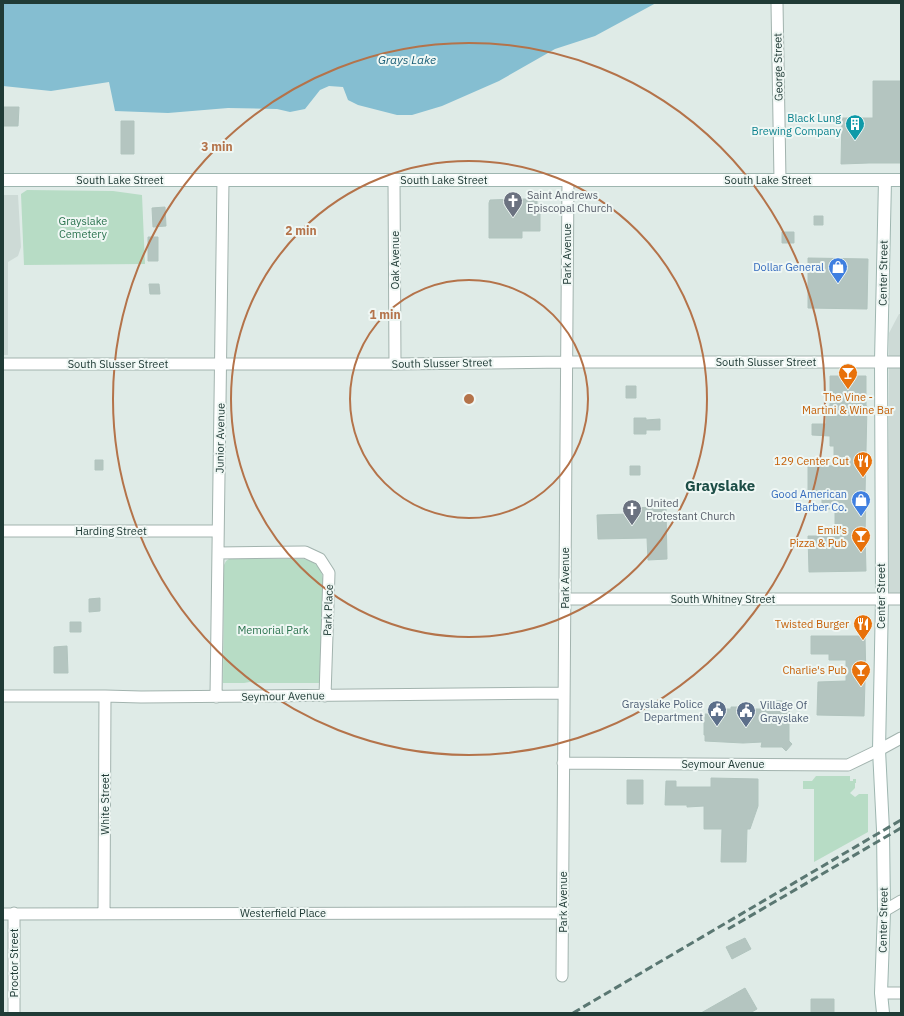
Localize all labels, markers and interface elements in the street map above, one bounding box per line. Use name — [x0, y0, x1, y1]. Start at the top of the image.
street label: George Street — [770, 33, 786, 101]
water label: Grays Lake — [378, 52, 436, 67]
place label: Black Lung Brewing Company — [752, 111, 842, 138]
building icon: Black Lung Brewing Company — [844, 113, 866, 141]
text: 3 min — [201, 139, 233, 154]
street label: South Lake Street — [76, 173, 164, 187]
street label: South Lake Street — [400, 173, 488, 187]
street label: South Lake Street — [724, 173, 812, 187]
place label: Saint Andrews Episcopal Church — [527, 188, 612, 215]
church icon: Saint Andrews Episcopal Church — [502, 190, 524, 218]
park label: Grayslake Cemetery — [59, 214, 108, 241]
text: 2 min — [285, 223, 317, 238]
street label: Park Avenue — [560, 223, 574, 285]
street label: Oak Avenue — [388, 231, 402, 289]
street label: Center Street — [875, 240, 891, 306]
shop icon: Dollar General — [827, 256, 849, 284]
place label: Dollar General — [753, 260, 824, 274]
text: 1 min — [369, 307, 401, 322]
street label: South Slusser Street — [392, 355, 493, 371]
street label: South Slusser Street — [716, 355, 816, 369]
street label: South Slusser Street — [68, 357, 168, 371]
bar icon: The Vine - Martini & Wine Bar — [837, 362, 859, 390]
place label: The Vine - Martini & Wine Bar — [802, 390, 894, 417]
centre of rings — [462, 392, 476, 406]
street label: Junior Avenue — [212, 403, 228, 473]
restaurant icon: 129 Center Cut — [852, 450, 874, 478]
place label: 129 Center Cut — [774, 454, 849, 468]
district label: Grayslake — [685, 476, 755, 495]
place label: Good American Barber Co. — [771, 487, 847, 514]
shop icon: Good American Barber Co. — [850, 489, 872, 517]
place label: United Protestant Church — [646, 496, 735, 523]
church icon: United Protestant Church — [621, 498, 643, 526]
place label: Emil's Pizza & Pub — [789, 523, 847, 550]
street label: Harding Street — [75, 524, 147, 538]
bar icon: Emil's Pizza & Pub — [850, 525, 872, 553]
street label: Park Avenue — [558, 547, 572, 609]
street label: Center Street — [874, 563, 888, 629]
street label: Park Place — [320, 584, 336, 636]
street label: South Whitney Street — [671, 592, 775, 606]
restaurant icon: Twisted Burger — [852, 613, 874, 641]
place label: Twisted Burger — [775, 617, 849, 631]
park label: Memorial Park — [237, 623, 309, 637]
bar icon: Charlie's Pub — [850, 659, 872, 687]
place label: Charlie's Pub — [783, 663, 847, 677]
street label: Seymour Avenue — [241, 688, 325, 704]
place label: Grayslake Police Department — [622, 697, 703, 724]
place label: Village Of Grayslake — [760, 698, 809, 725]
public building icon: Grayslake Police Department — [706, 699, 728, 727]
public building icon: Village Of Grayslake — [735, 700, 757, 728]
street label: Seymour Avenue — [681, 757, 765, 771]
street label: White Street — [98, 773, 112, 835]
street label: Park Avenue — [556, 871, 570, 933]
street label: Center Street — [875, 887, 891, 953]
street label: Westerfield Place — [240, 906, 326, 920]
street label: Proctor Street — [7, 928, 21, 998]

